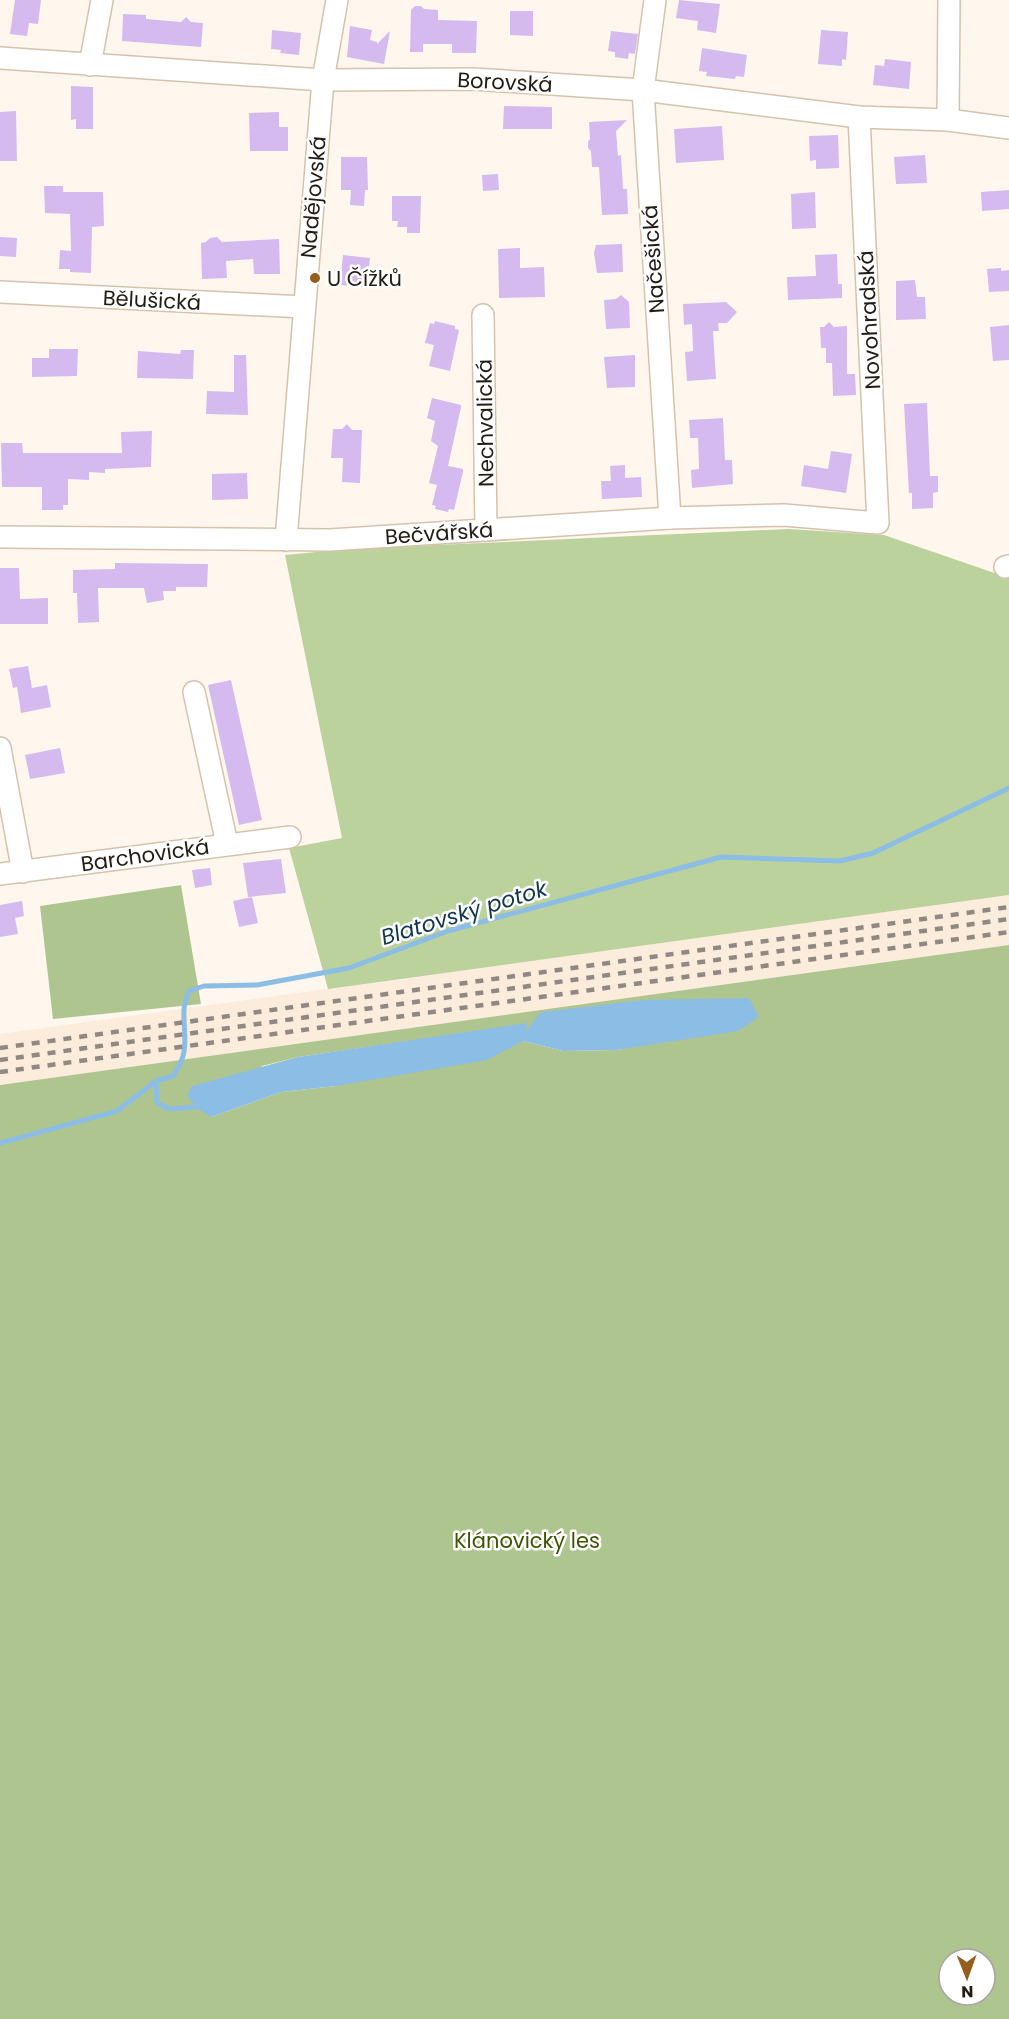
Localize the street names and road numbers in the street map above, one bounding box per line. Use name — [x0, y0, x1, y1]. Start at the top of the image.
street label: Borovská — [457, 65, 553, 99]
street label: Nadějovská — [293, 135, 333, 259]
street label: Načešická — [635, 204, 671, 314]
street label: Novohradská — [851, 250, 887, 390]
street label: Bělušická — [102, 283, 202, 317]
street label: Nechvalická — [469, 359, 501, 487]
street label: Bečvářská — [384, 515, 494, 551]
street label: Barchovická — [79, 832, 211, 878]

